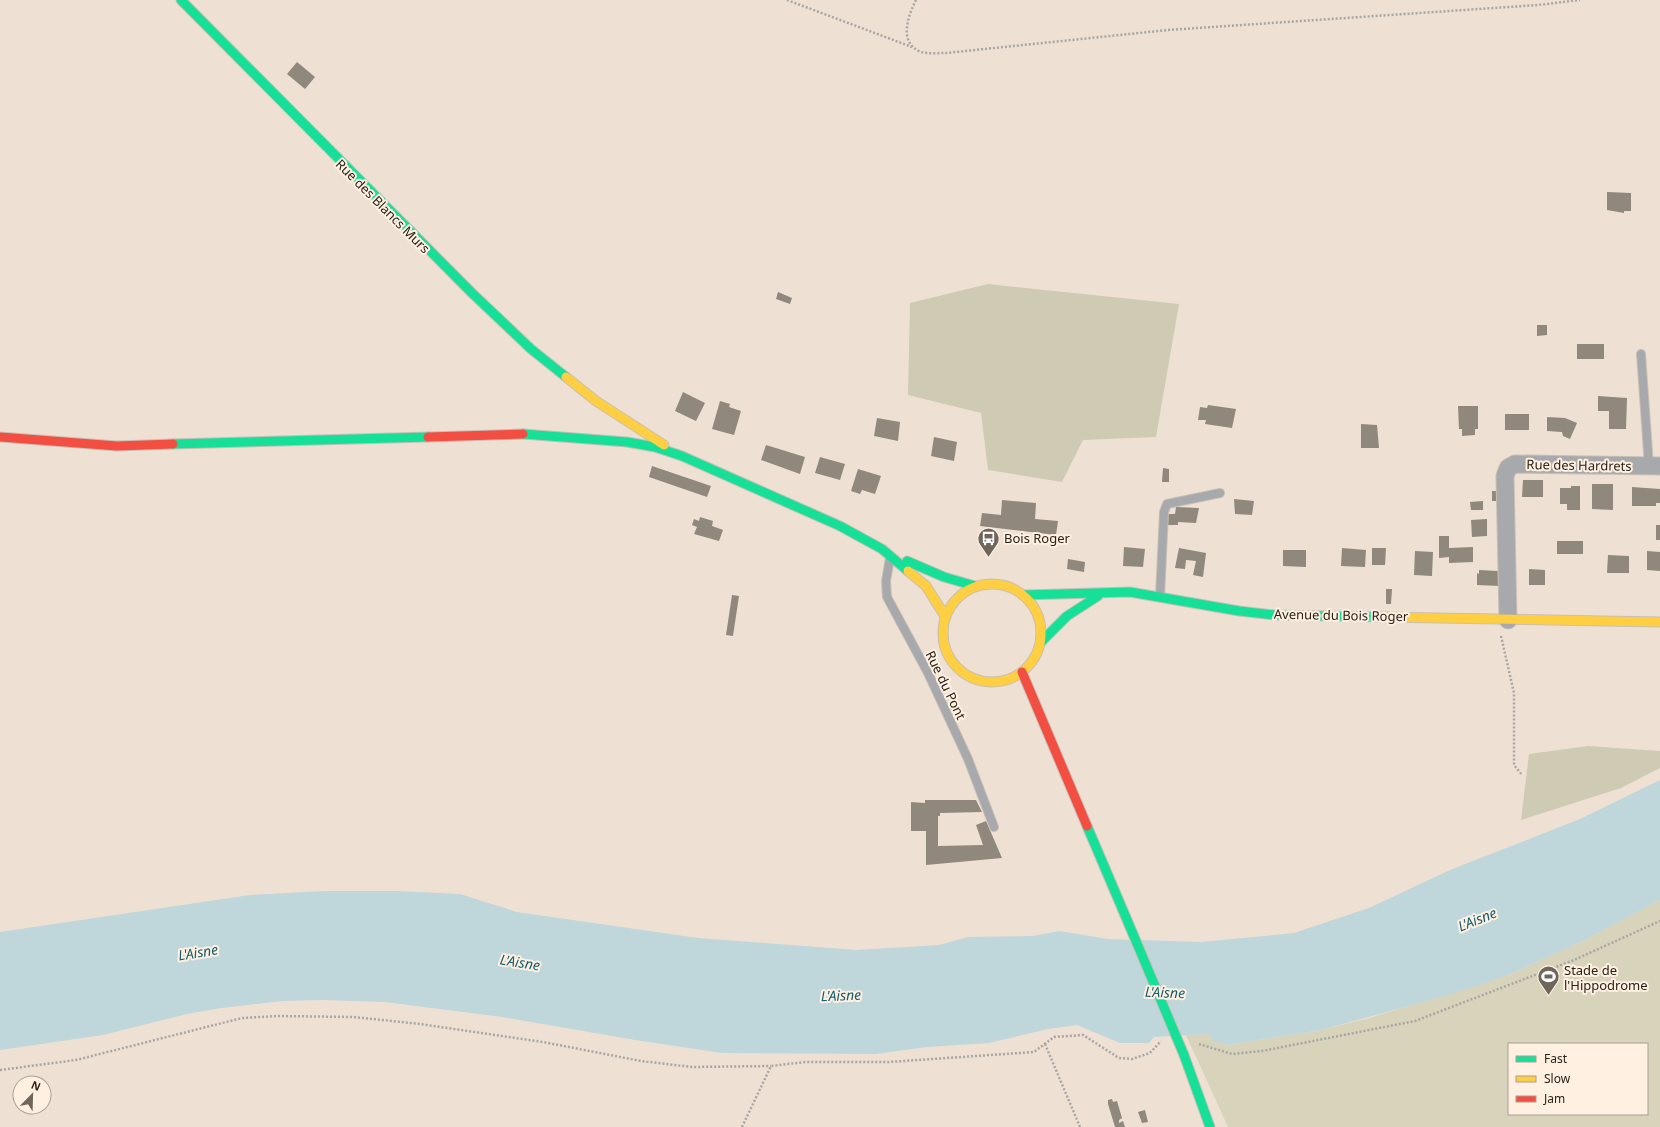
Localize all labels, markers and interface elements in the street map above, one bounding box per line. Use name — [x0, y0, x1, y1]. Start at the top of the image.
street label: Rue des Blancs Murs — [332, 155, 434, 257]
street label: Rue des Hardrets — [1526, 455, 1632, 475]
bus stop icon: Bois Roger — [976, 525, 1002, 558]
place label: Bois Roger — [1004, 529, 1071, 547]
street label: Avenue du Bois Roger — [1274, 605, 1409, 625]
street label: Rue du Pont — [922, 647, 971, 723]
water label: L'Aisne — [1455, 903, 1499, 935]
water label: L'Aisne — [177, 939, 219, 965]
water label: L'Aisne — [499, 949, 541, 975]
place label: Stade de l'Hippodrome — [1564, 961, 1648, 994]
sports icon: Stade de l'Hippodrome — [1536, 964, 1562, 997]
water label: L'Aisne — [1145, 982, 1185, 1002]
water label: L'Aisne — [821, 985, 861, 1005]
legend — [1508, 1043, 1648, 1115]
text: Fast — [1544, 1050, 1568, 1067]
text: Slow — [1544, 1070, 1571, 1087]
north arrow — [12, 1075, 52, 1115]
text: N — [29, 1077, 43, 1094]
text: Jam — [1543, 1090, 1565, 1107]

